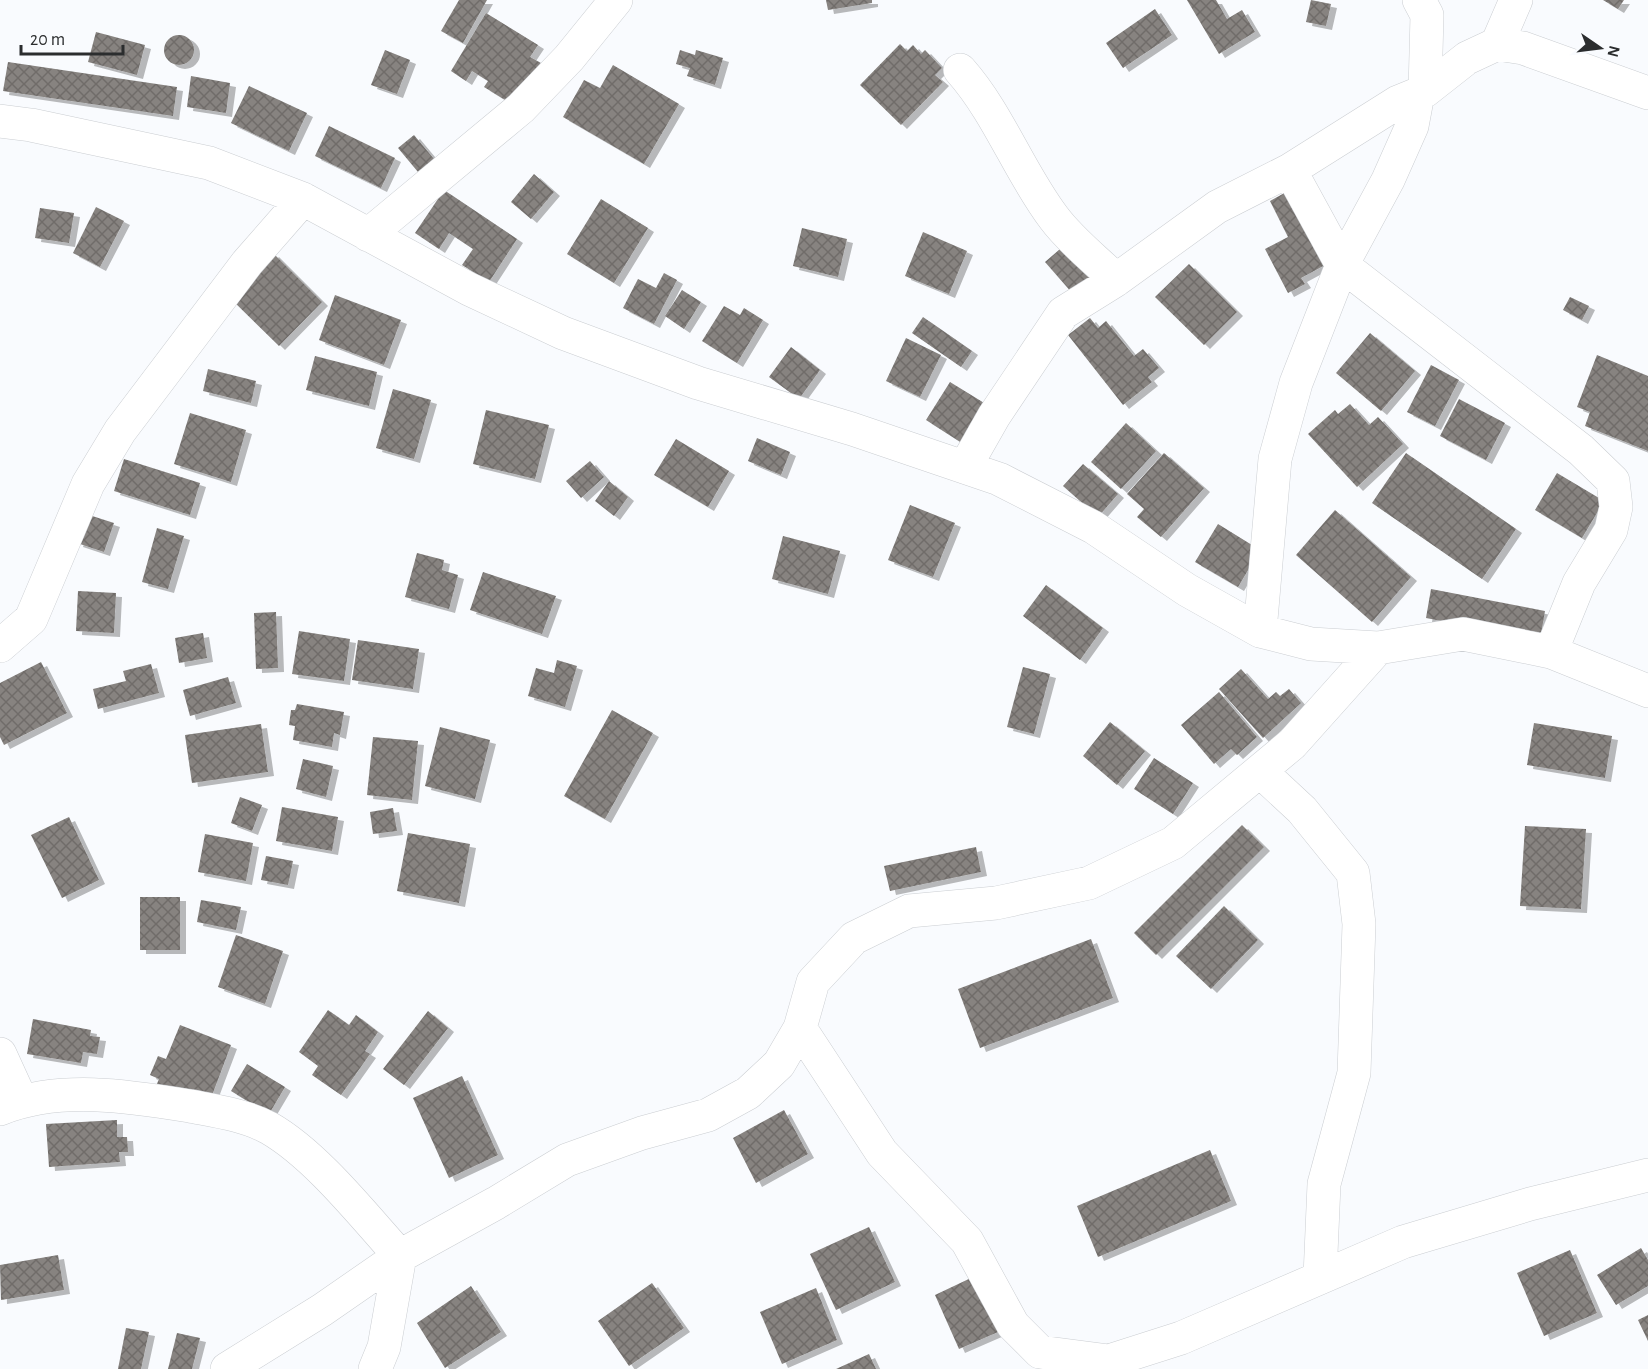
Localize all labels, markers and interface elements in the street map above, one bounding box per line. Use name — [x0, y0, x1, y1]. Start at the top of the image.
scale bar — [21, 18, 123, 56]
north arrow — [1570, 18, 1630, 78]
text: 20 m — [30, 31, 65, 49]
text: N — [1604, 44, 1623, 59]

